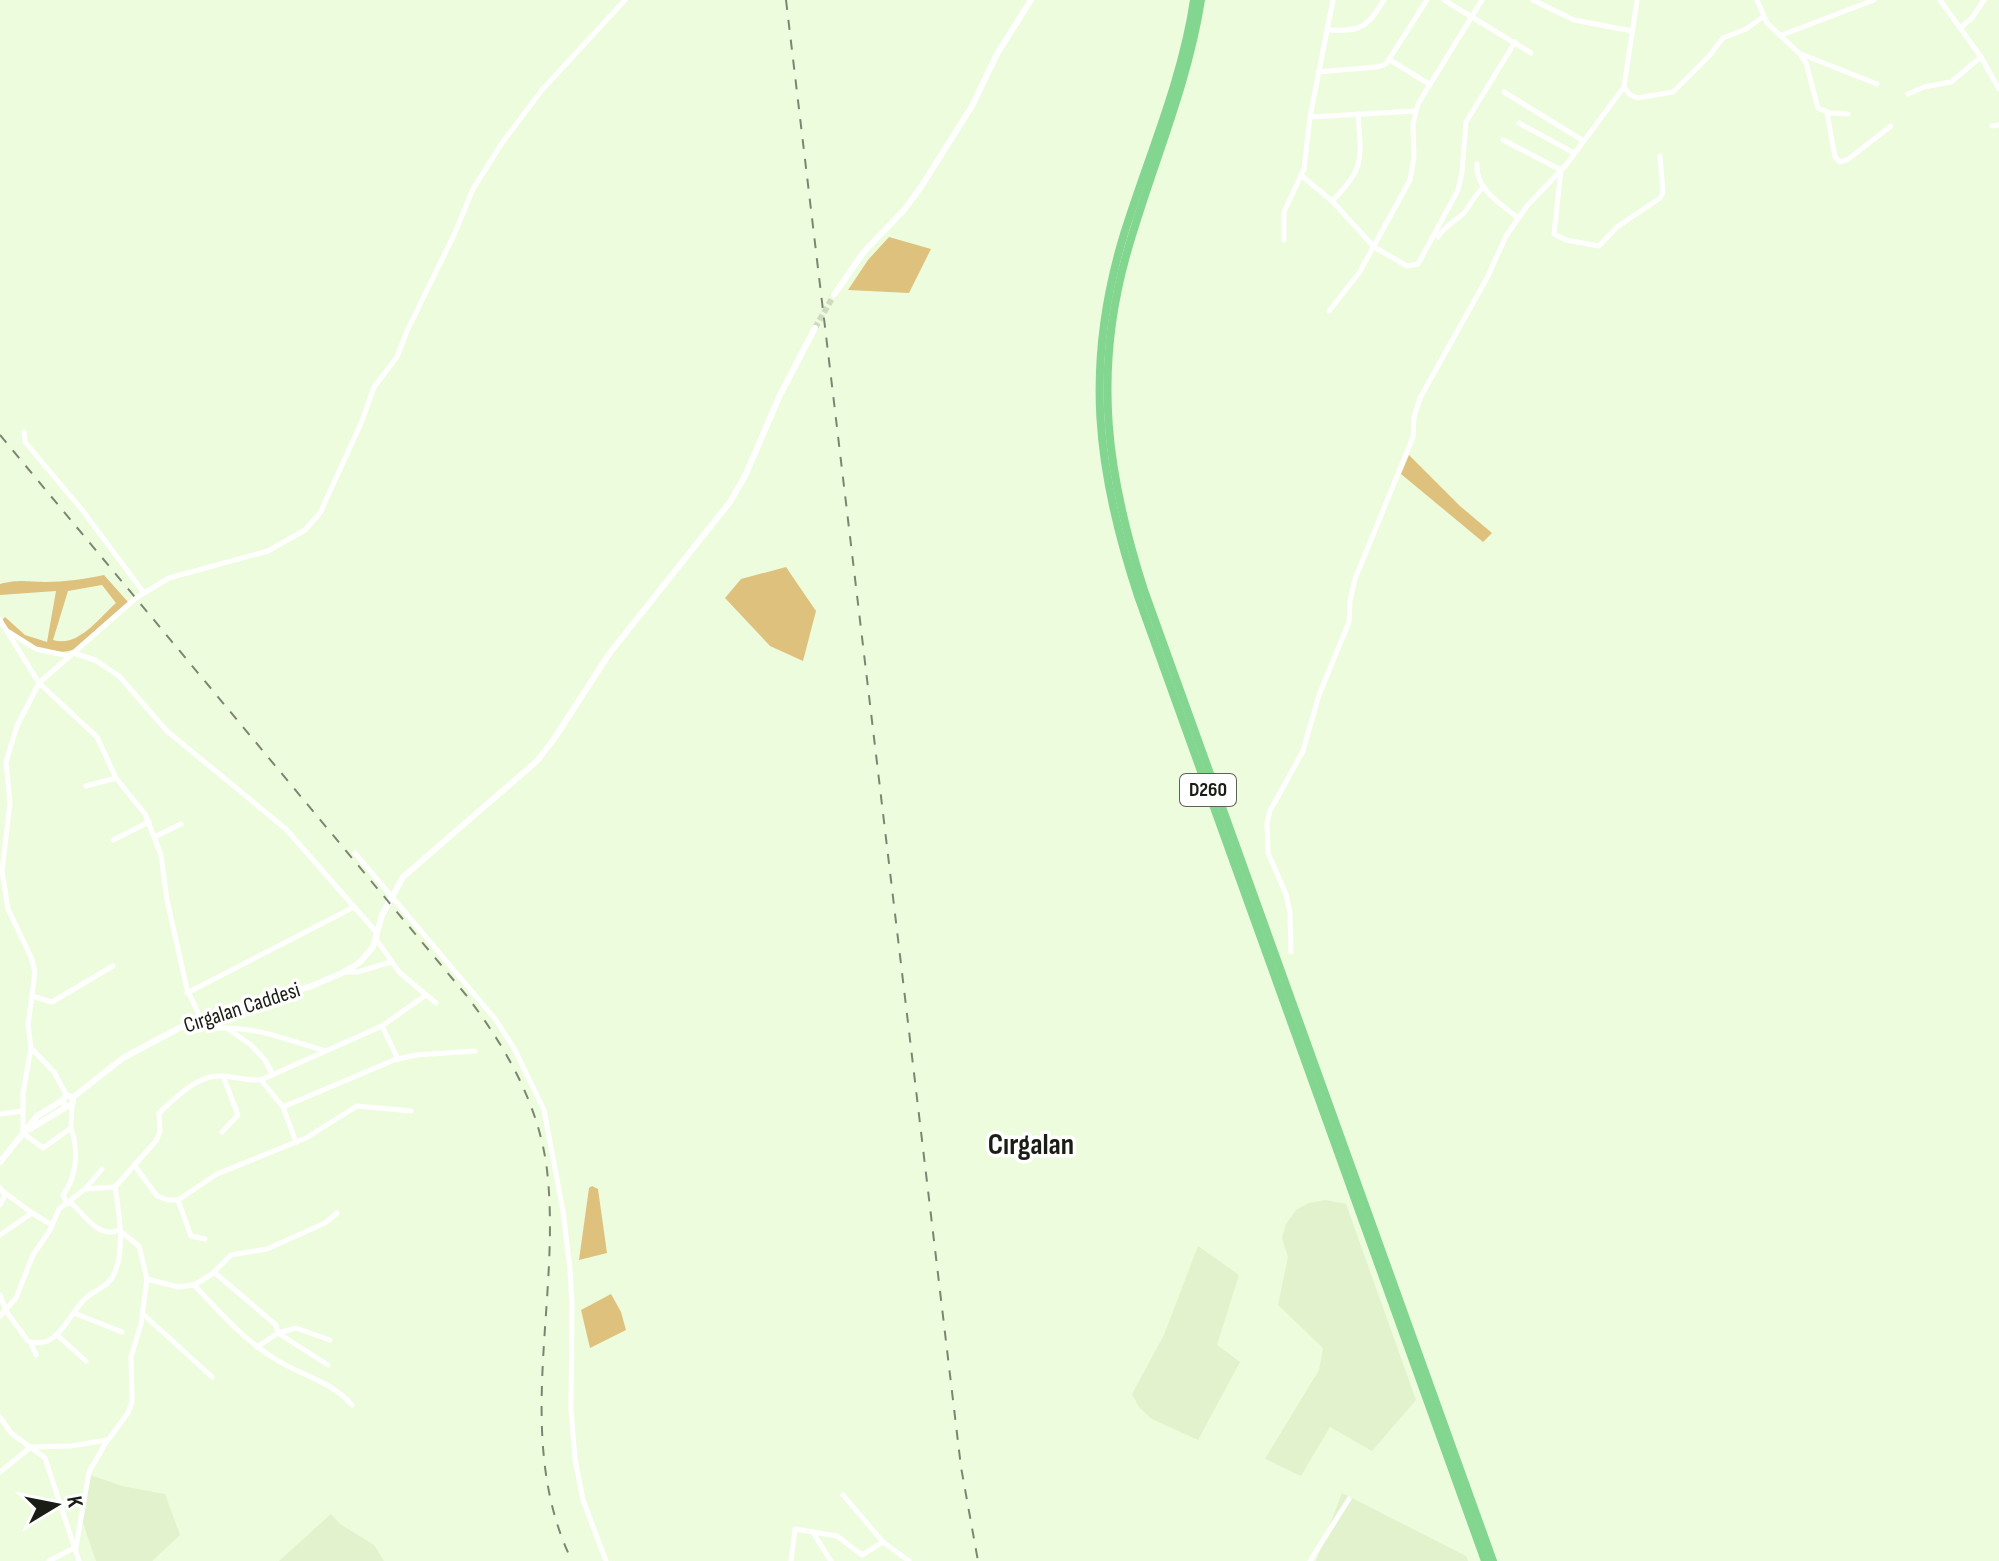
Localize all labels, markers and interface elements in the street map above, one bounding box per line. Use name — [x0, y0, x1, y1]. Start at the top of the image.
road number: D260 — [1180, 774, 1236, 806]
street label: Cırgalan Caddesi — [180, 976, 304, 1040]
district label: Cırgalan — [988, 1127, 1074, 1163]
north arrow — [16, 1465, 96, 1545]
text: K — [60, 1494, 88, 1510]

